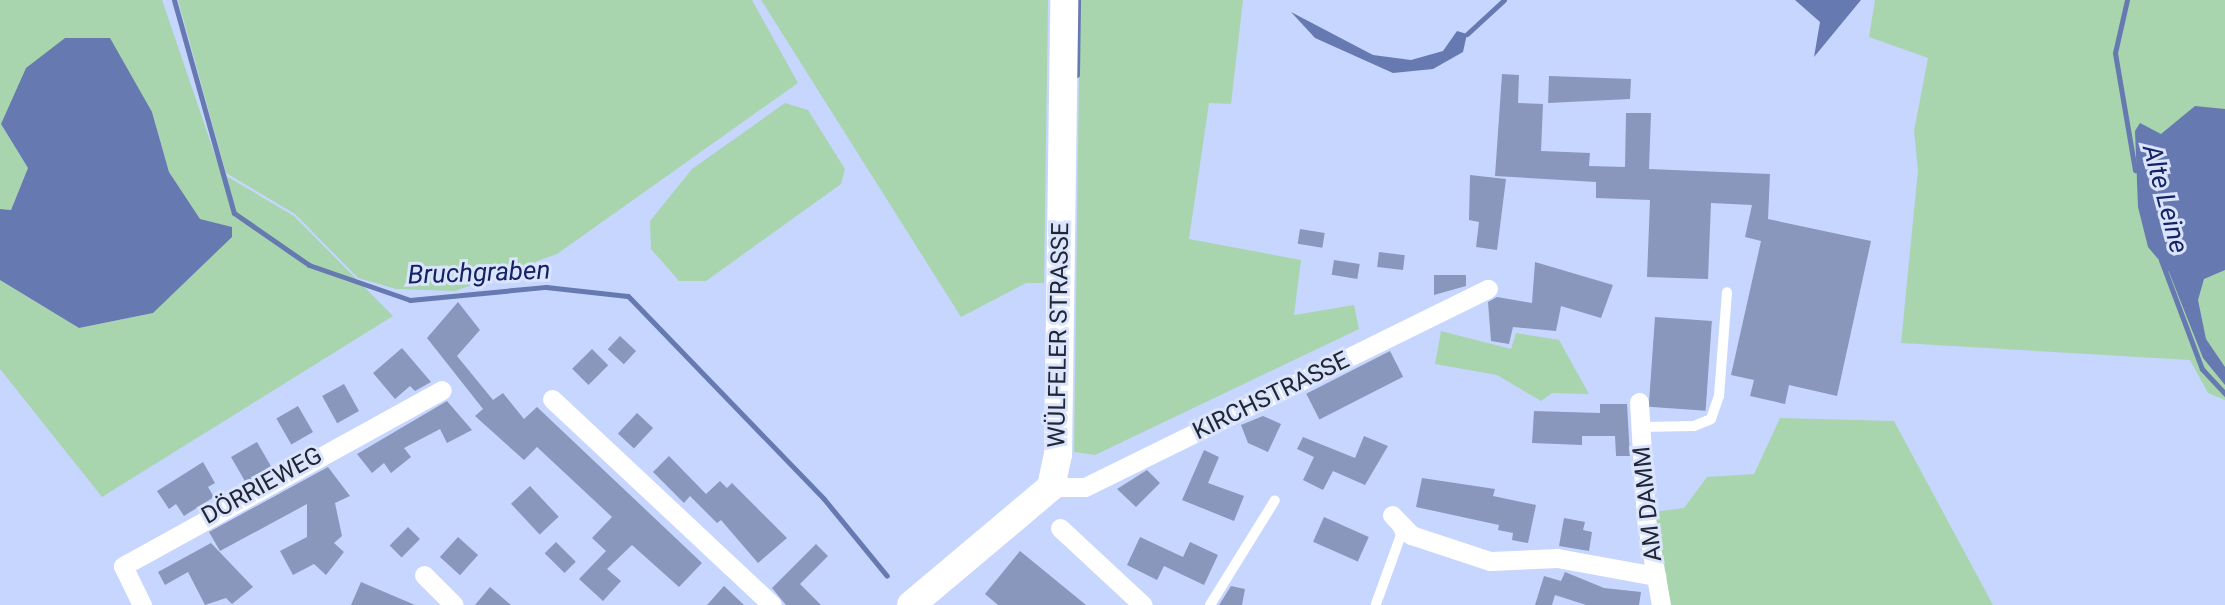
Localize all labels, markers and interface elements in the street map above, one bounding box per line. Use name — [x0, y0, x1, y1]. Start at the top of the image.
water label: Alte Leine — [2136, 141, 2194, 257]
street label: WÜLFELER STRASSE — [1043, 222, 1075, 448]
water label: Bruchgraben — [407, 255, 551, 291]
street label: KIRCHSTRASSE — [1188, 346, 1354, 446]
street label: DÖRRIEWEG — [197, 441, 327, 531]
street label: AM DAMM — [1628, 445, 1668, 563]

